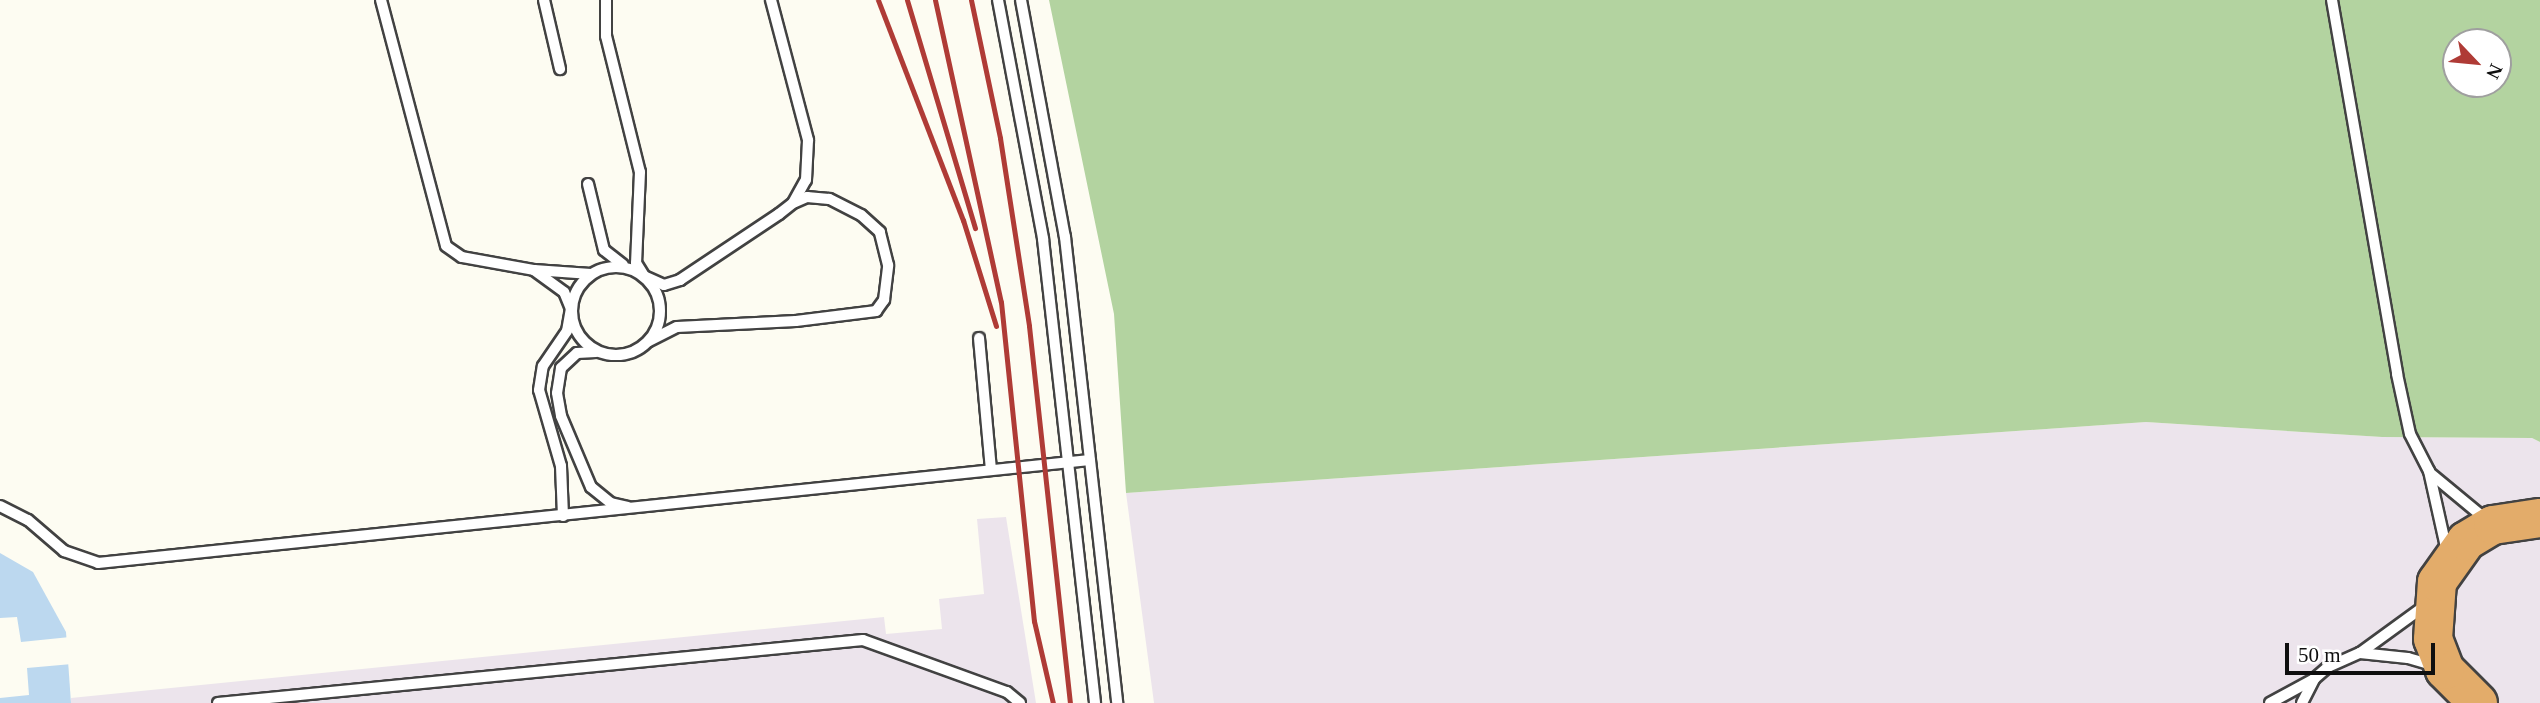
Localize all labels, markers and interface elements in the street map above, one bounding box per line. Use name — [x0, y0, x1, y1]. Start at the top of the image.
north arrow — [2442, 28, 2512, 98]
text: N — [2482, 61, 2507, 82]
scale bar — [2288, 630, 2438, 674]
text: 50 m — [2298, 643, 2341, 667]

